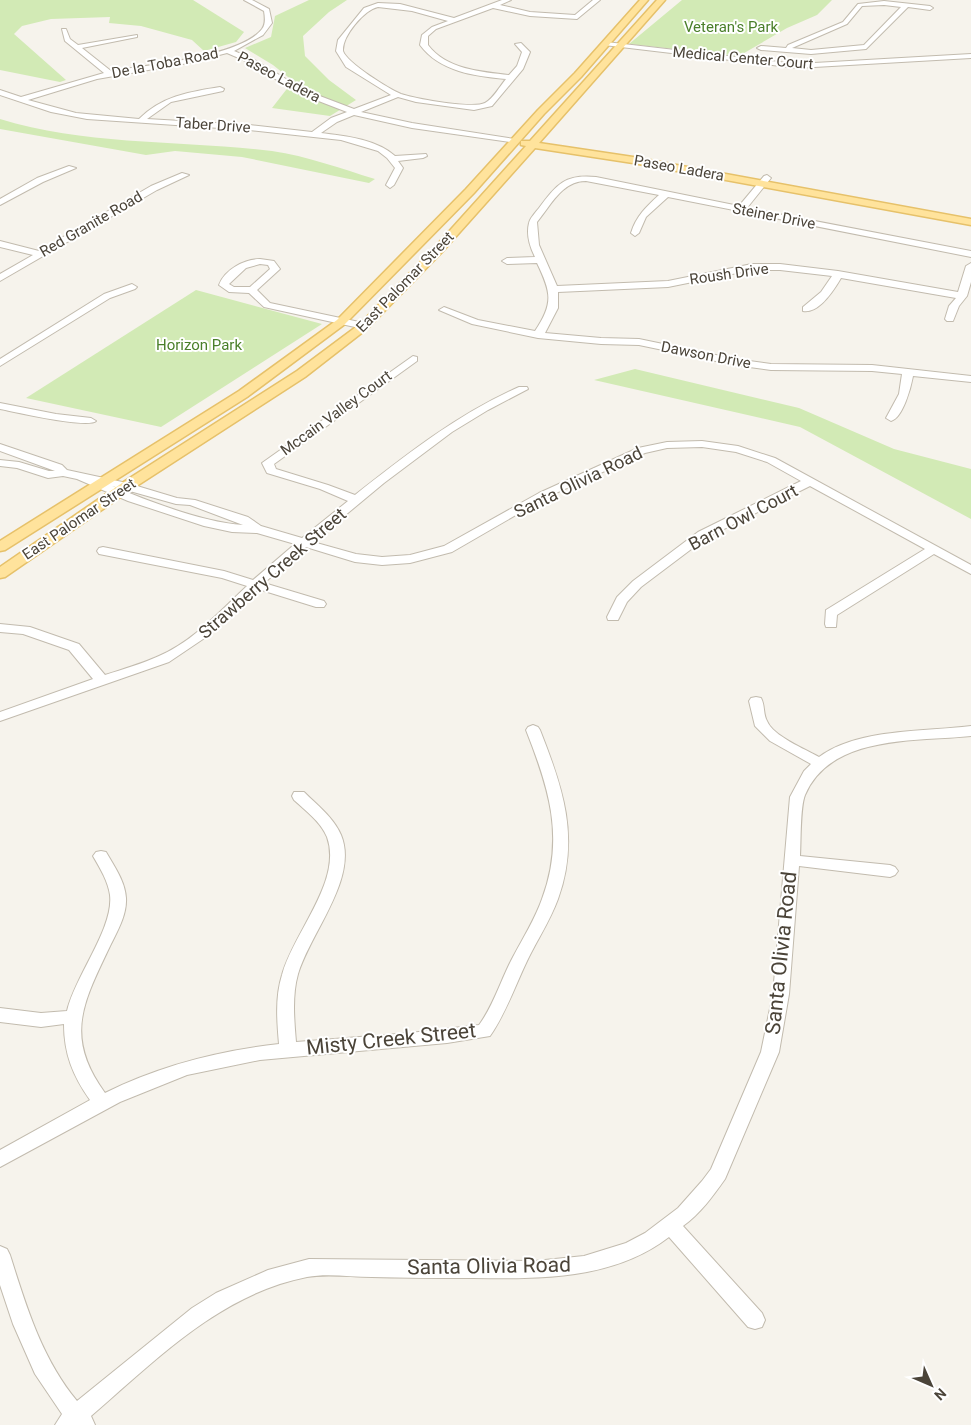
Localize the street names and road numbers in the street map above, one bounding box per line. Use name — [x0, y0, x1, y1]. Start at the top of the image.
street label: Medical Center Court — [672, 43, 814, 73]
street label: De la Toba Road — [110, 44, 220, 82]
street label: Paseo Ladera — [235, 48, 323, 106]
street label: Taber Drive — [175, 113, 251, 137]
street label: Paseo Ladera — [633, 151, 725, 185]
street label: Red Granite Road — [36, 187, 146, 261]
street label: Steiner Drive — [731, 199, 817, 233]
street label: East Palomar Street — [353, 228, 458, 336]
street label: Roush Drive — [688, 260, 770, 288]
street label: Dawson Drive — [659, 337, 753, 373]
street label: Mccain Valley Court — [277, 367, 395, 459]
street label: Santa Olivia Road — [510, 442, 646, 522]
street label: East Palomar Street — [19, 474, 139, 564]
street label: Barn Owl Court — [685, 479, 801, 555]
street label: Strawberry Creek Street — [194, 503, 350, 643]
street label: Santa Olivia Road — [761, 870, 801, 1036]
street label: Misty Creek Street — [305, 1018, 477, 1060]
street label: Santa Olivia Road — [407, 1253, 571, 1279]

